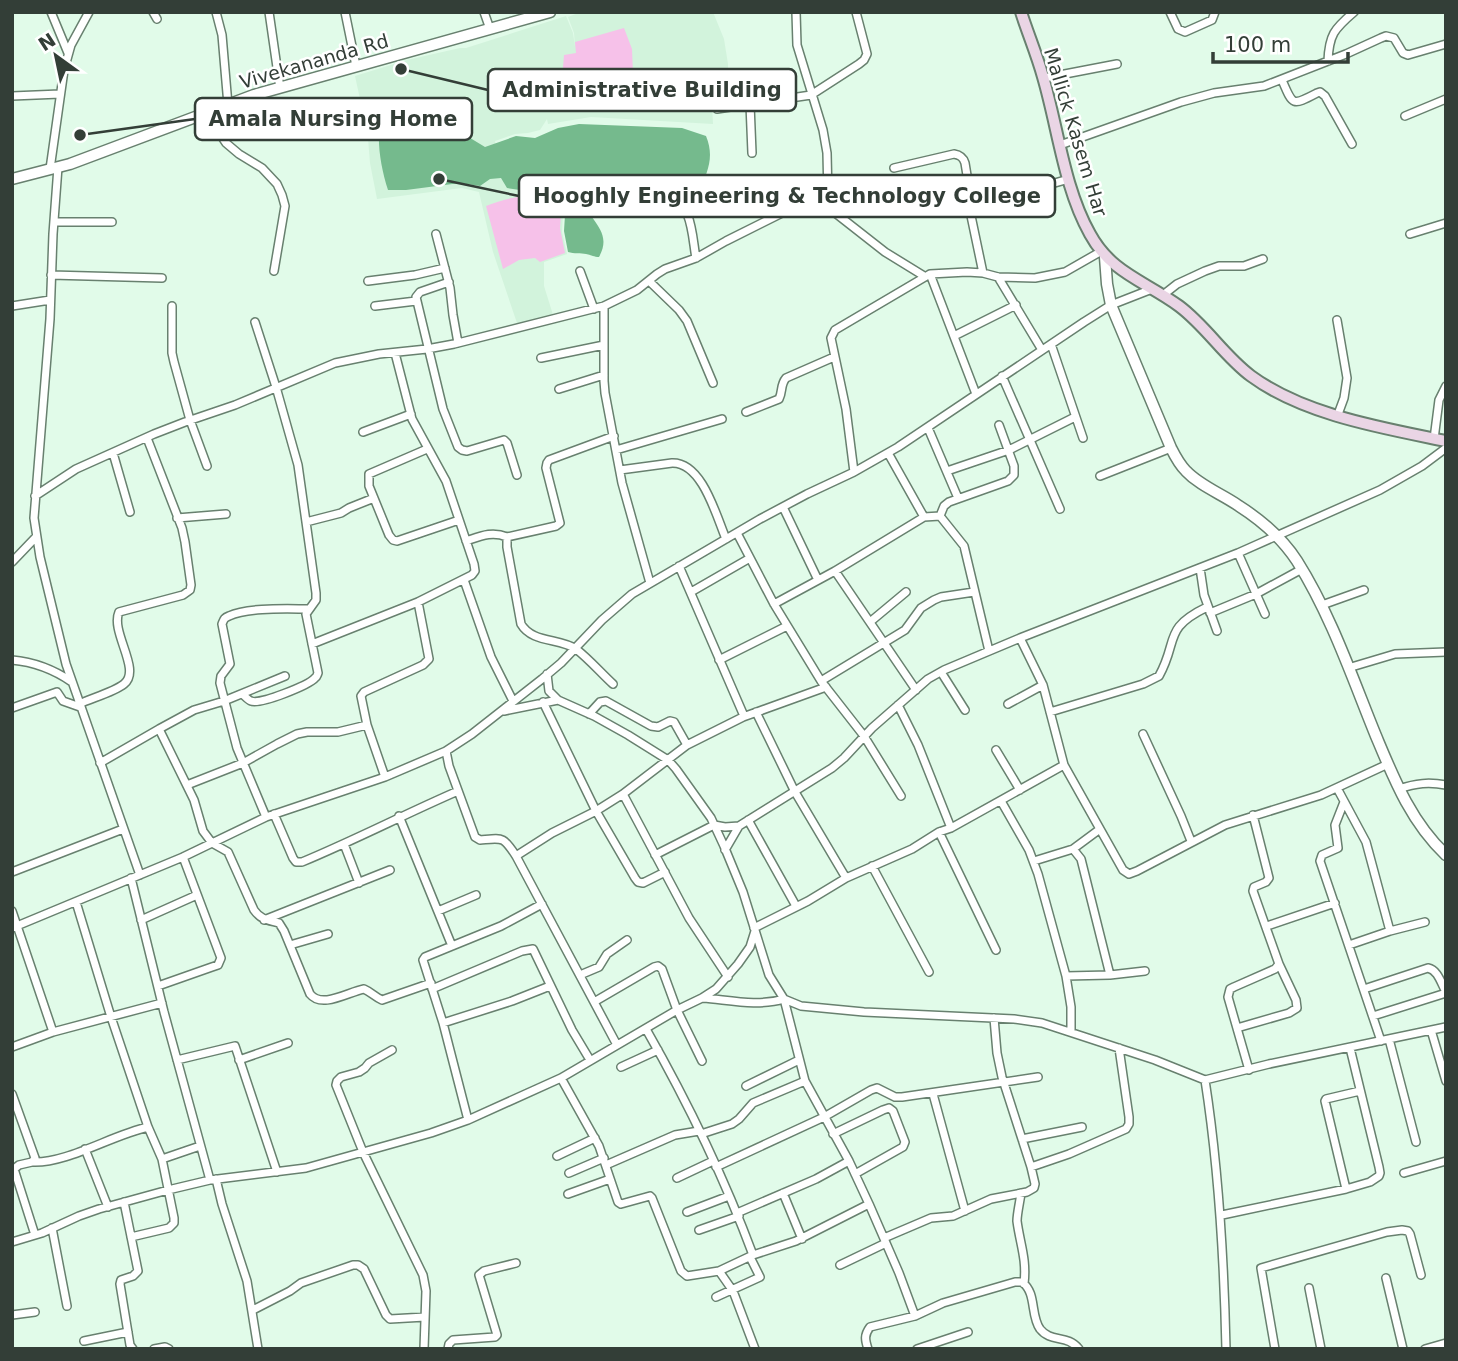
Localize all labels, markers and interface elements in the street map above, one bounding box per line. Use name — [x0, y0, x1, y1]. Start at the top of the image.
north arrow — [21, 21, 91, 91]
scale bar — [1213, 21, 1348, 65]
text: N — [34, 28, 59, 55]
street label: Vivekananda Rd — [237, 29, 391, 93]
text: 100 m — [1224, 33, 1291, 57]
street label: Mallick Kasem Har — [1040, 45, 1112, 219]
callout: Administrative Building — [488, 69, 796, 111]
text: Administrative Building — [502, 78, 782, 102]
callout: Amala Nursing Home — [195, 98, 472, 140]
text: Amala Nursing Home — [209, 107, 458, 131]
callout: Hooghly Engineering & Technology College — [519, 175, 1055, 217]
text: Hooghly Engineering & Technology College — [533, 184, 1041, 208]

